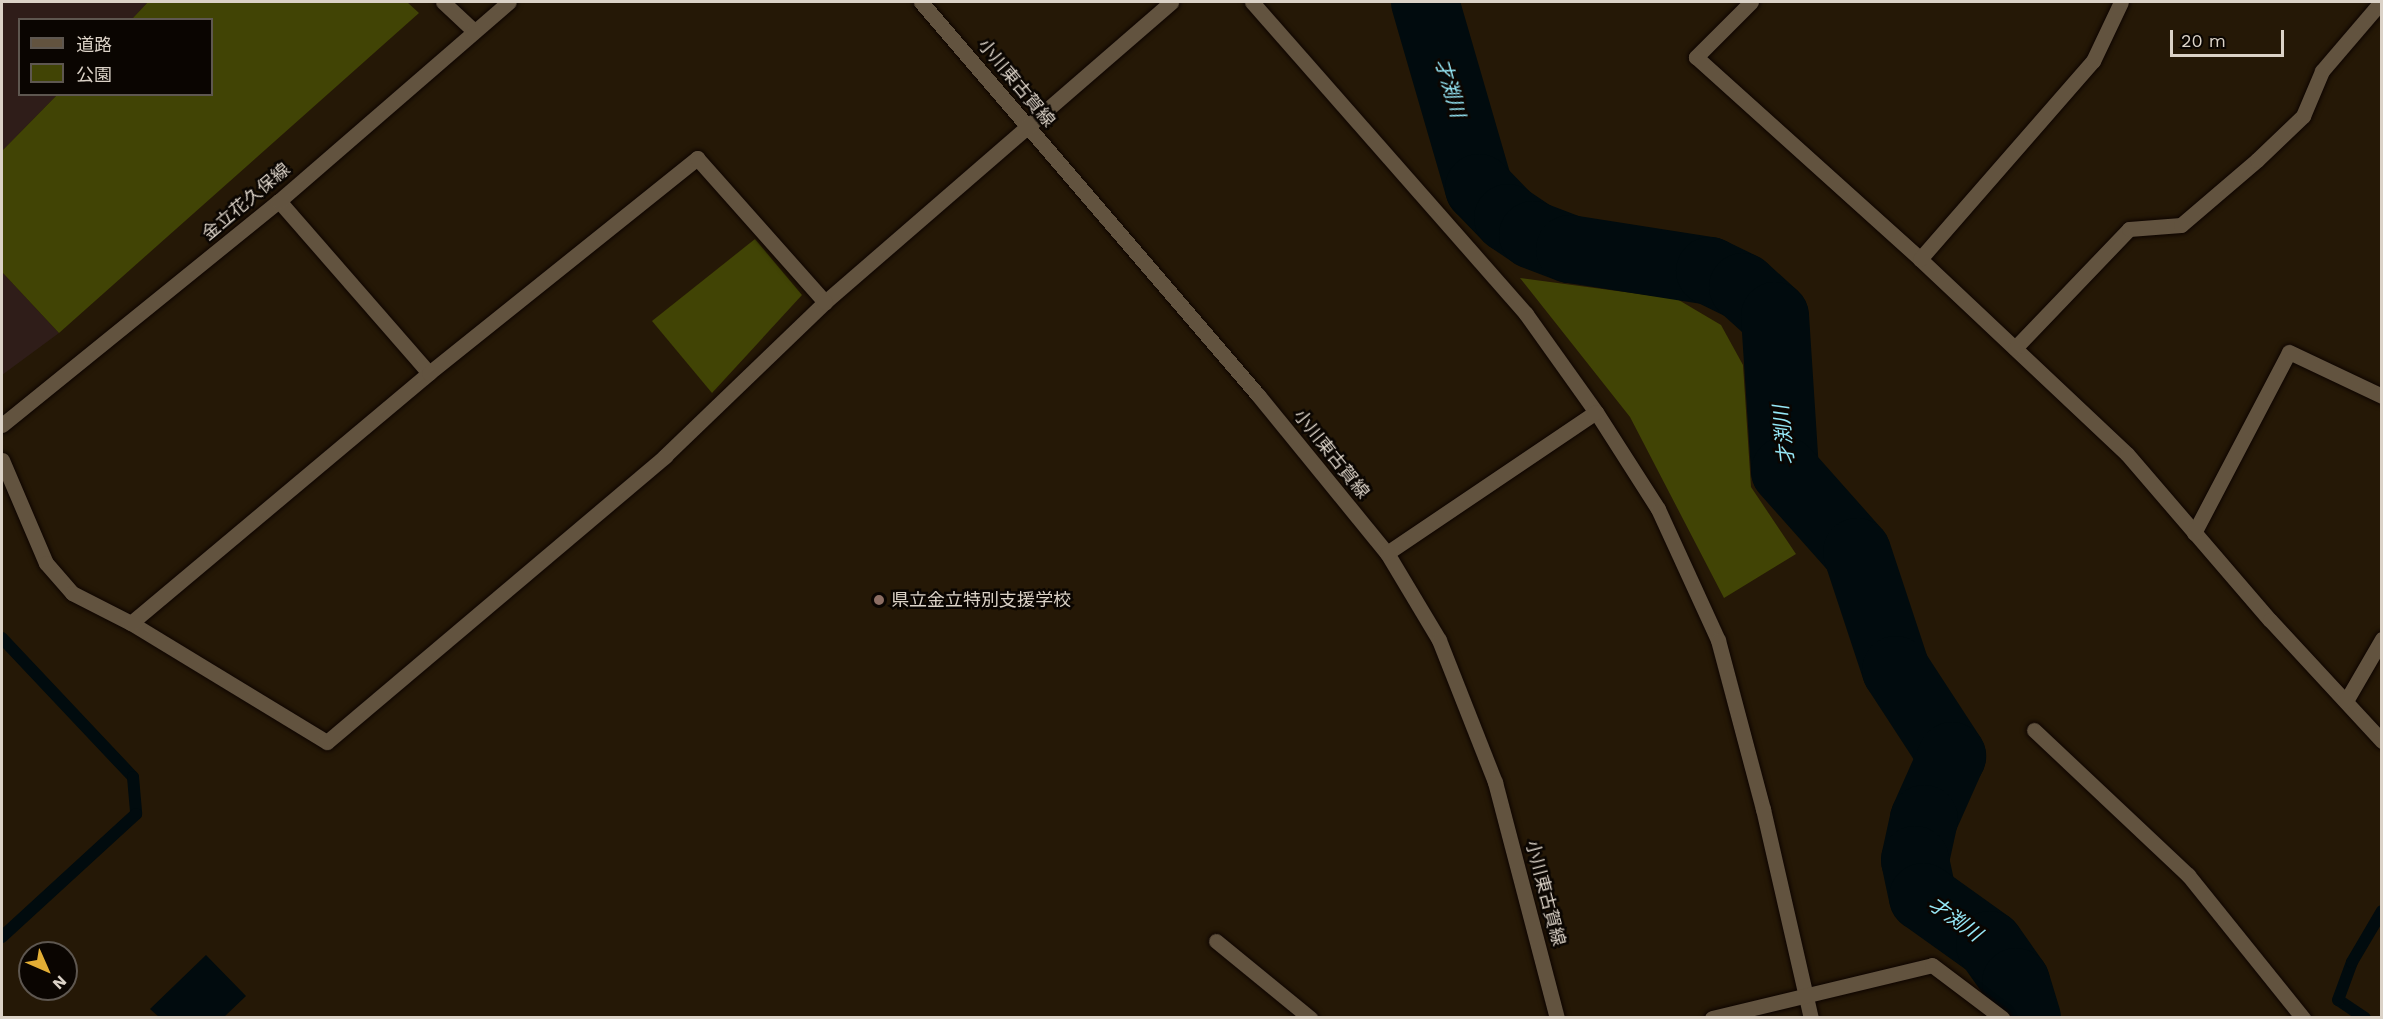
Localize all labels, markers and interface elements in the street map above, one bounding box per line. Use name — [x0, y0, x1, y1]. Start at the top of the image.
legend — [18, 18, 213, 96]
scale bar — [2173, 18, 2287, 56]
text: 20 m — [2181, 30, 2226, 51]
text: 道路 — [76, 34, 112, 55]
street label: 小川東古賀線 — [973, 35, 1059, 131]
water label: 才渕川 — [1430, 56, 1470, 120]
text: 公園 — [76, 64, 112, 85]
street label: 金立花久保線 — [198, 159, 294, 245]
water label: 才渕川 — [1769, 404, 1799, 466]
street label: 小川東古賀線 — [1289, 405, 1373, 503]
place label: 県立金立特別支援学校 — [891, 589, 1071, 611]
marker: 県立金立特別支援学校 — [872, 593, 886, 607]
street label: 小川東古賀線 — [1521, 838, 1569, 948]
water label: 才渕川 — [1924, 892, 1986, 946]
north arrow — [18, 941, 78, 1001]
text: N — [49, 972, 71, 994]

